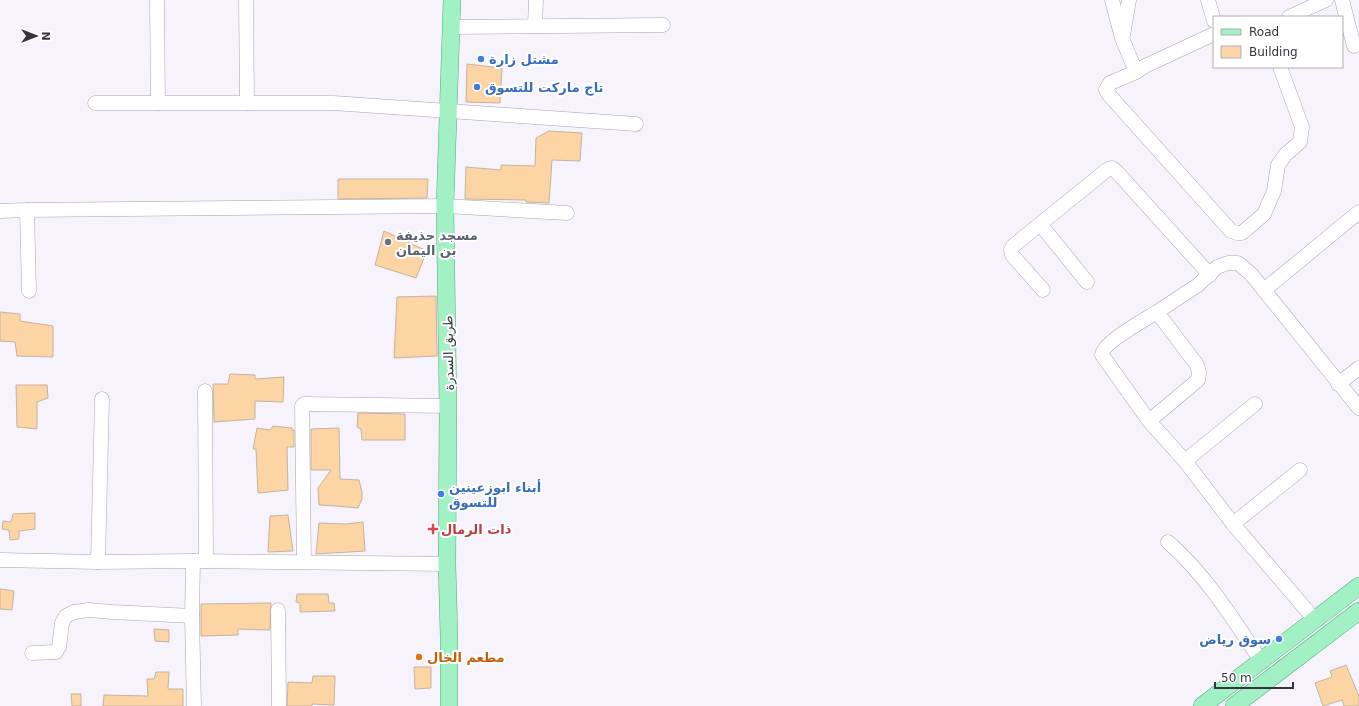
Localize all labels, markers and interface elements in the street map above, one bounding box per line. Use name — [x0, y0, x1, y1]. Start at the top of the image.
north arrow — [16, 16, 56, 56]
legend — [1213, 16, 1343, 68]
text: Road — [1249, 25, 1279, 39]
text: N — [39, 31, 52, 41]
text: Building — [1249, 45, 1298, 59]
place label: مشتل زارة — [489, 52, 559, 67]
marker: مشتل زارة — [476, 54, 486, 64]
place label: تاج ماركت للتسوق — [485, 80, 603, 96]
marker: تاج ماركت للتسوق — [472, 82, 482, 92]
place label: مسجد حذيفة بن اليمان — [396, 228, 478, 258]
marker: مسجد حذيفة بن اليمان — [383, 237, 393, 247]
street label: طريق السدرة — [440, 315, 458, 391]
place label: أبناء ابوزعينين للتسوق — [449, 479, 541, 510]
marker: أبناء ابوزعينين للتسوق — [436, 489, 446, 499]
place label: ذات الرمال — [441, 522, 512, 537]
marker: ذات الرمال — [428, 524, 438, 534]
place label: سوق رياض — [1199, 632, 1271, 647]
marker: سوق رياض — [1274, 634, 1284, 644]
place label: مطعم الخال — [427, 650, 505, 665]
marker: مطعم الخال — [414, 652, 424, 662]
scale bar — [1215, 664, 1293, 690]
text: 50 m — [1221, 671, 1252, 685]

